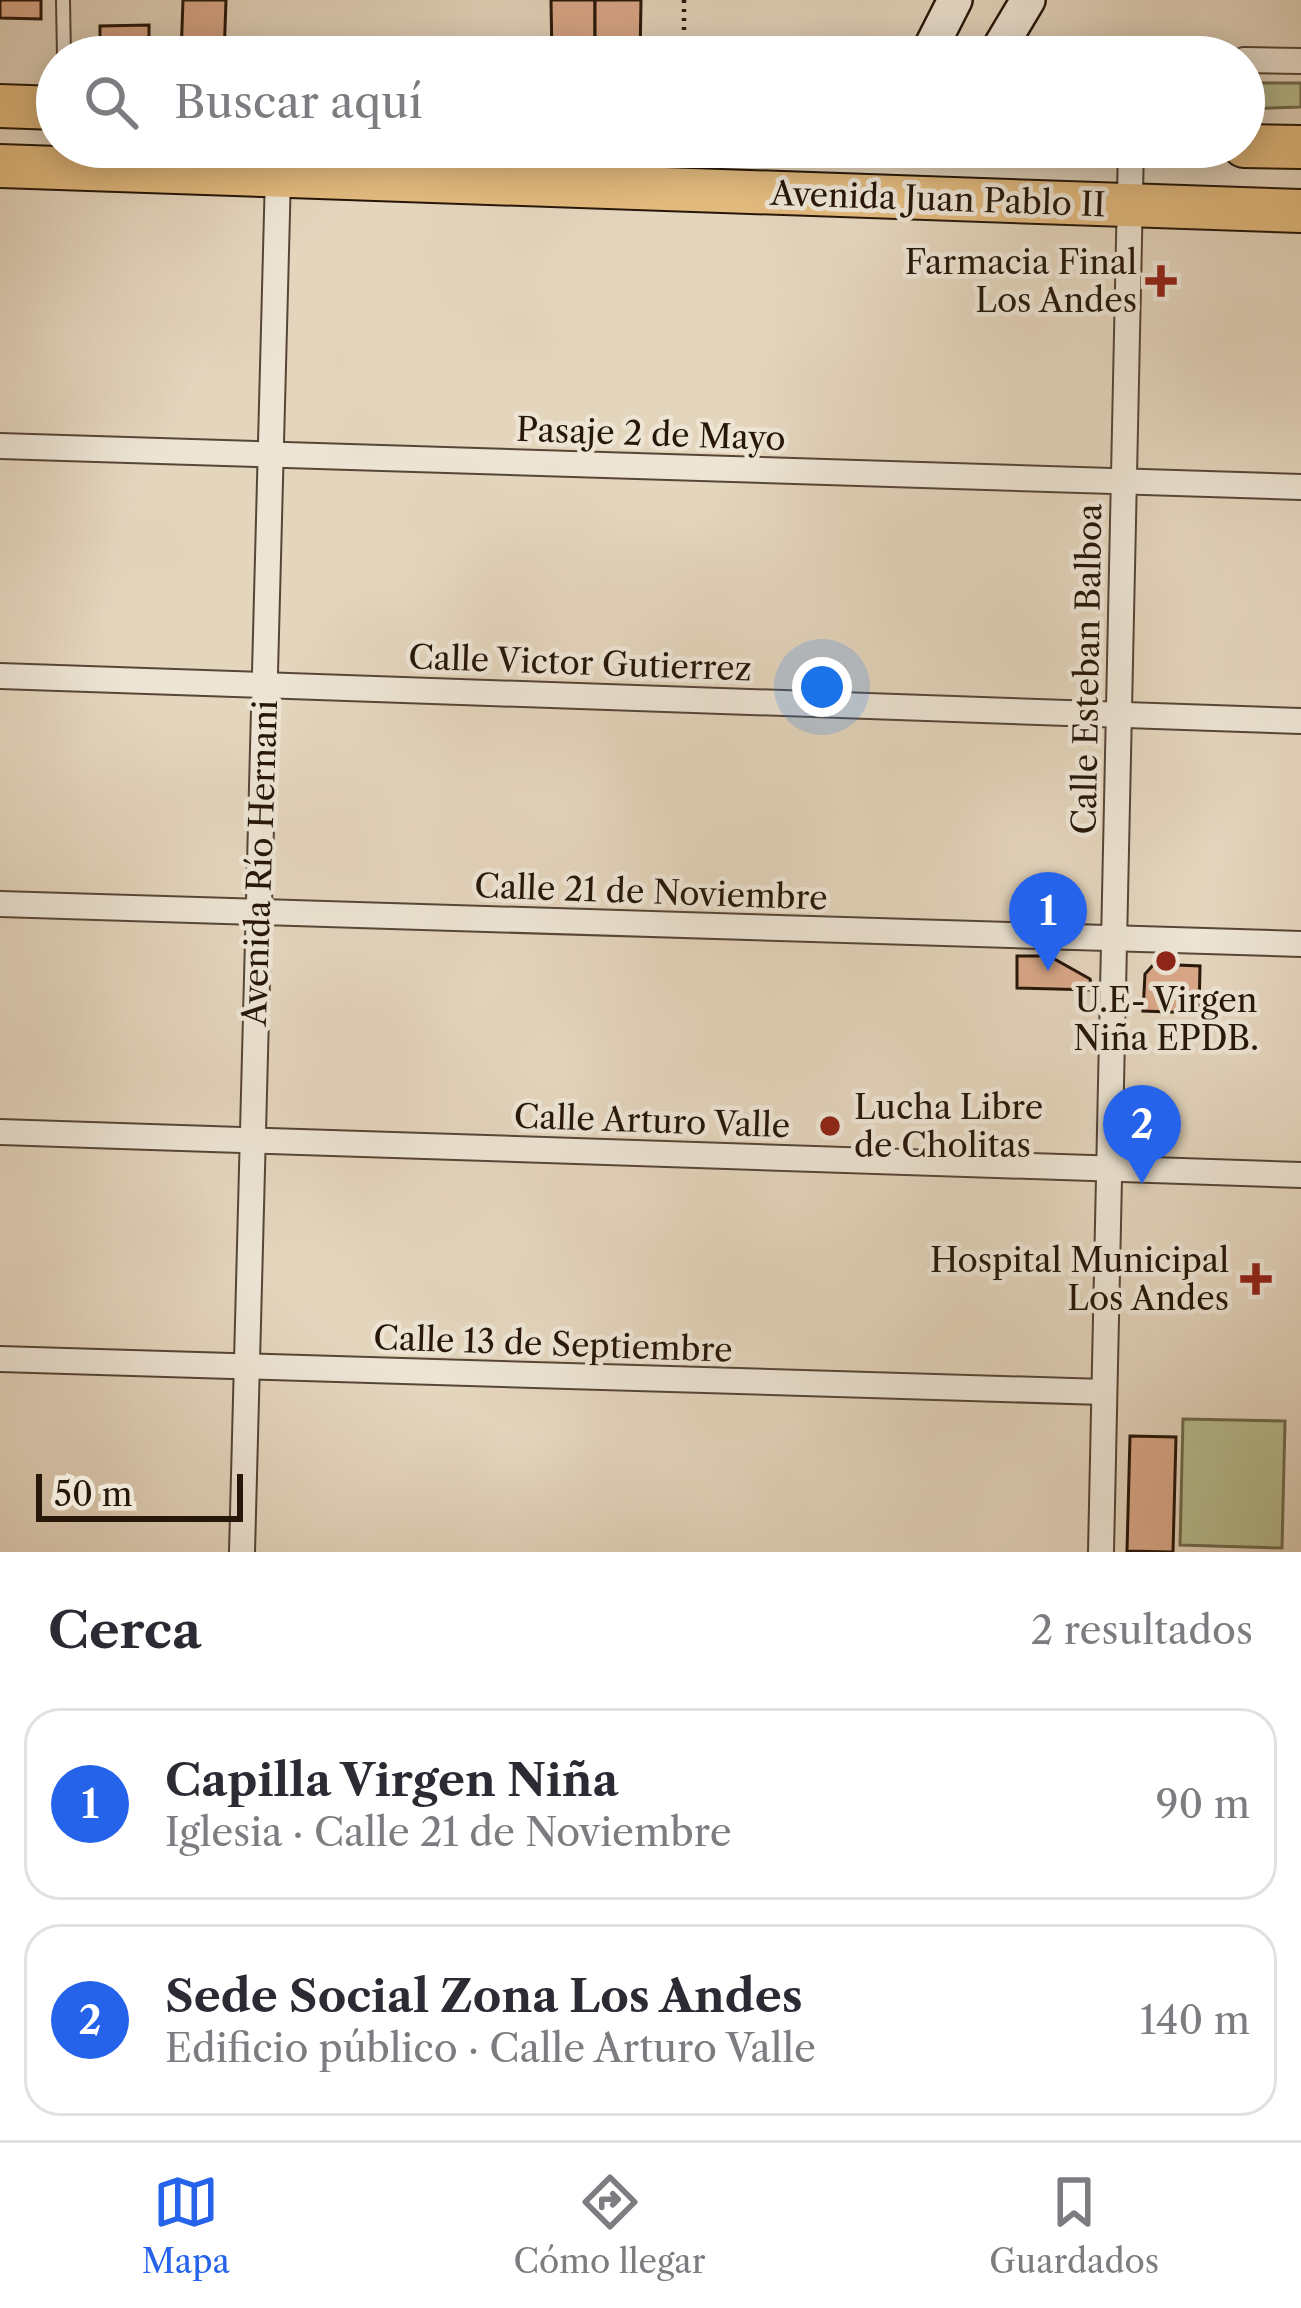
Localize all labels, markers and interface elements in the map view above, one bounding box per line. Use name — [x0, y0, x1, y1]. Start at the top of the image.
search box — [36, 36, 1265, 168]
icon: search — [78, 69, 144, 135]
text: Buscar aquí — [174, 74, 423, 130]
street label: Avenida Juan Pablo II — [769, 173, 1106, 225]
place label: Farmacia Final Los Andes — [905, 242, 1137, 321]
marker: Farmacia Final Los Andes — [1148, 268, 1174, 294]
street label: Pasaje 2 de Mayo — [516, 409, 786, 459]
street label: Calle Esteban Balboa — [1064, 502, 1110, 835]
street label: Calle Victor Gutierrez — [408, 637, 752, 689]
your location — [792, 657, 852, 717]
street label: Avenida Río Hernani — [234, 699, 286, 1028]
street label: Calle 21 de Noviembre — [474, 865, 828, 919]
pin: 1 — [1009, 872, 1087, 971]
marker: U.E- Virgen Niña EPDB. — [1153, 948, 1179, 974]
place label: U.E- Virgen Niña EPDB. — [1073, 980, 1259, 1059]
pin: 2 — [1103, 1085, 1181, 1184]
place label: Lucha Libre de Cholitas — [854, 1087, 1043, 1166]
street label: Calle Arturo Valle — [513, 1096, 791, 1146]
marker: Lucha Libre de Cholitas — [817, 1113, 843, 1139]
place label: Hospital Municipal Los Andes — [930, 1240, 1229, 1319]
marker: Hospital Municipal Los Andes — [1240, 1263, 1272, 1295]
street label: Calle 13 de Septiembre — [373, 1317, 733, 1371]
scale bar — [36, 1468, 243, 1521]
text: 50 m — [54, 1474, 132, 1515]
text: Cerca — [48, 1599, 202, 1661]
text: 2 resultados — [1031, 1606, 1253, 1654]
text: Capilla Virgen Niña — [165, 1752, 619, 1808]
text: 1 — [81, 1780, 99, 1828]
text: 90 m — [1156, 1780, 1250, 1828]
text: Iglesia · Calle 21 de Noviembre — [165, 1808, 732, 1856]
text: Sede Social Zona Los Andes — [165, 1968, 803, 2024]
text: 2 — [78, 1996, 102, 2044]
text: 140 m — [1140, 1996, 1250, 2044]
text: Edificio público · Calle Arturo Valle — [165, 2024, 816, 2072]
tab: Mapa — [142, 2169, 230, 2282]
tab: Cómo llegar — [514, 2169, 706, 2282]
tab: Guardados — [989, 2169, 1159, 2282]

